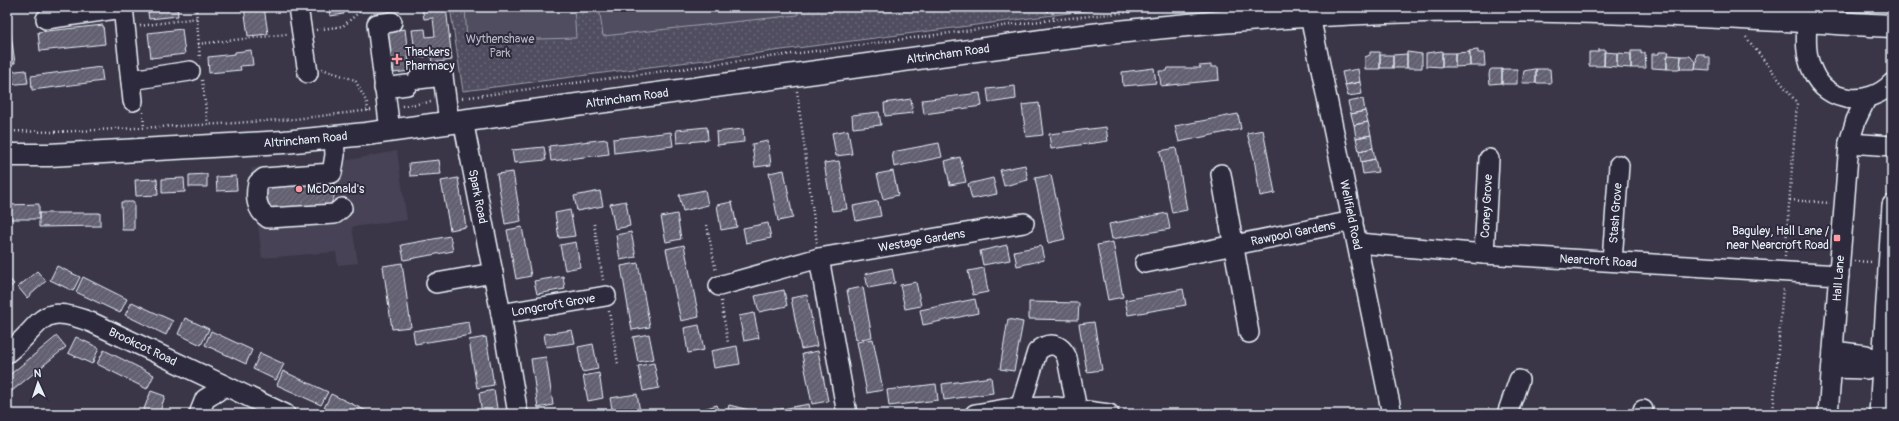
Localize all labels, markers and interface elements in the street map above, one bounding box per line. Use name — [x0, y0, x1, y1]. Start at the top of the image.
park label: Wythenshawe Park — [466, 32, 534, 61]
street label: Altrincham Road — [905, 41, 991, 68]
place label: Thackers Pharmacy — [405, 45, 455, 74]
marker: Thackers Pharmacy — [392, 54, 402, 64]
street label: Altrincham Road — [584, 85, 670, 112]
street label: Altrincham Road — [263, 129, 348, 151]
street label: Spark Road — [465, 168, 490, 225]
street label: Coney Grove — [1478, 174, 1496, 238]
street label: Wellfield Road — [1336, 179, 1365, 251]
place label: McDonald's — [307, 182, 365, 197]
street label: Stash Grove — [1606, 182, 1626, 244]
marker: McDonald's — [294, 184, 304, 194]
street label: Rawpool Gardens — [1250, 218, 1337, 249]
place label: Baguley, Hall Lane / near Nearcroft Road — [1726, 224, 1829, 253]
street label: Westage Gardens — [877, 226, 967, 256]
marker: Baguley, Hall Lane / near Nearcroft Road — [1832, 233, 1842, 243]
street label: Nearcroft Road — [1559, 251, 1638, 271]
street label: Hall Lane — [1830, 255, 1848, 302]
street label: Longcroft Grove — [510, 291, 596, 320]
street label: Brookcot Road — [106, 324, 179, 370]
north arrow — [18, 363, 58, 403]
text: N — [33, 367, 42, 380]

